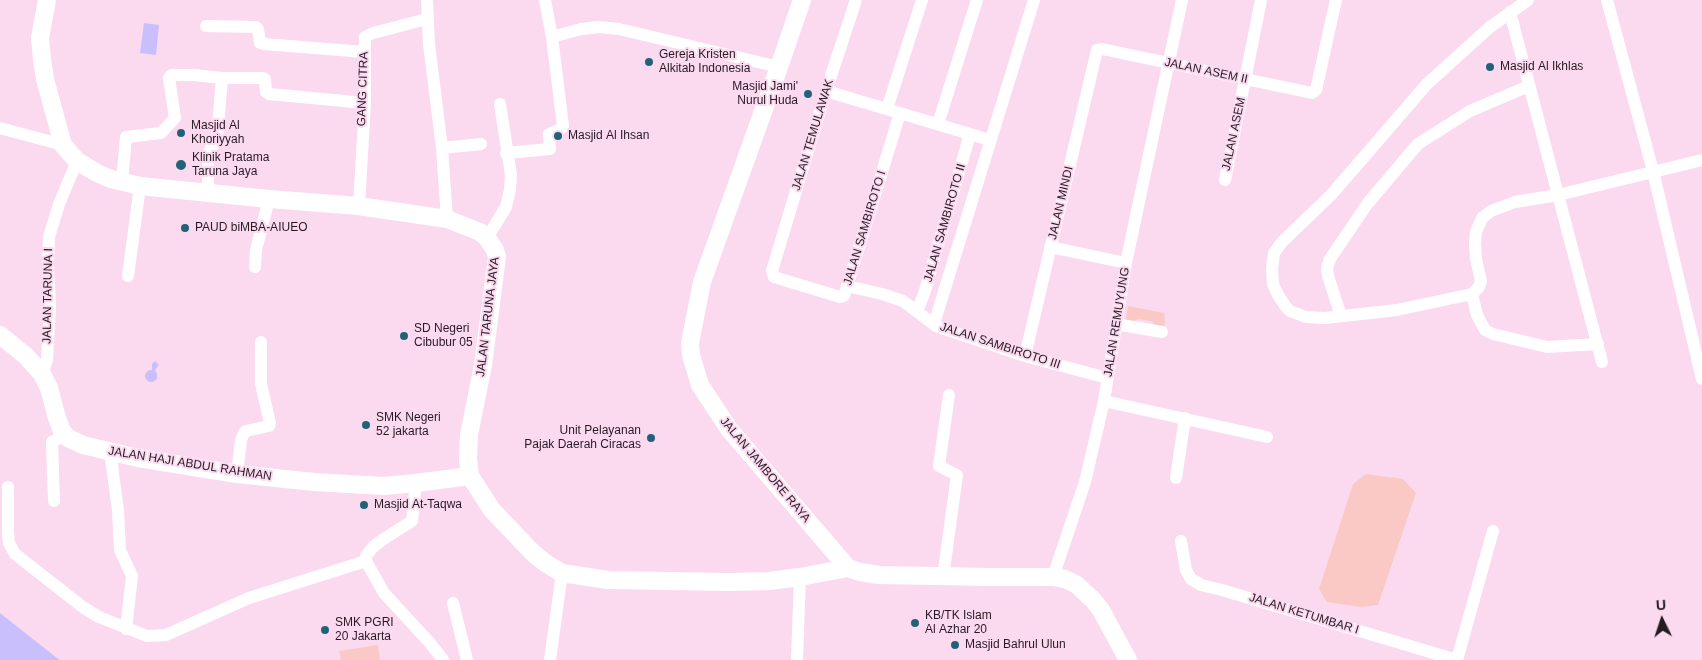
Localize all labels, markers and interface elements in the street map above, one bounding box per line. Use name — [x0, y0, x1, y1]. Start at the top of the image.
place label: Gereja Kristen Alkitab Indonesia — [659, 48, 750, 76]
street label: GANG CITRA — [355, 51, 371, 127]
street label: JALAN ASEM II — [1163, 55, 1249, 87]
marker: Gereja Kristen Alkitab Indonesia — [643, 56, 655, 68]
place label: Masjid Al Ikhlas — [1500, 60, 1583, 74]
marker: Masjid Al Ikhlas — [1484, 61, 1496, 73]
street label: JALAN TEMULAWAK — [789, 78, 837, 192]
place label: Masjid Jami' Nurul Huda — [732, 80, 798, 108]
marker: Masjid Jami' Nurul Huda — [802, 88, 814, 100]
street label: JALAN ASEM — [1219, 96, 1249, 172]
place label: Masjid Al Khoriyyah — [191, 119, 244, 147]
marker: Masjid Al Khoriyyah — [175, 127, 187, 139]
place label: Masjid Al Ihsan — [568, 129, 649, 143]
marker: Masjid Al Ihsan — [552, 130, 564, 142]
place label: Klinik Pratama Taruna Jaya — [192, 151, 269, 179]
marker: Klinik Pratama Taruna Jaya — [174, 158, 188, 172]
street label: JALAN SAMBIROTO II — [921, 162, 969, 284]
street label: JALAN MINDI — [1046, 165, 1076, 241]
street label: JALAN SAMBIROTO I — [841, 169, 889, 287]
place label: PAUD biMBA-AIUEO — [195, 221, 307, 235]
marker: PAUD biMBA-AIUEO — [179, 222, 191, 234]
street label: JALAN TARUNA I — [40, 248, 56, 344]
street label: JALAN TARUNA JAYA — [473, 256, 503, 378]
street label: JALAN REMUYUNG — [1101, 266, 1133, 378]
street label: JALAN SAMBIROTO III — [938, 320, 1062, 372]
place label: SD Negeri Cibubur 05 — [414, 322, 473, 350]
marker: SD Negeri Cibubur 05 — [398, 330, 410, 342]
place label: SMK Negeri 52 jakarta — [376, 411, 441, 439]
street label: JALAN JAMBORE RAYA — [717, 414, 813, 526]
marker: SMK Negeri 52 jakarta — [360, 419, 372, 431]
place label: Unit Pelayanan Pajak Daerah Ciracas — [524, 424, 641, 452]
marker: Unit Pelayanan Pajak Daerah Ciracas — [645, 432, 657, 444]
street label: JALAN HAJI ABDUL RAHMAN — [107, 444, 273, 484]
place label: Masjid At-Taqwa — [374, 498, 462, 512]
marker: Masjid At-Taqwa — [358, 499, 370, 511]
street label: JALAN KETUMBAR I — [1247, 590, 1361, 638]
north arrow — [1637, 595, 1687, 645]
text: U — [1655, 597, 1667, 613]
place label: KB/TK Islam Al Azhar 20 — [925, 609, 992, 637]
place label: SMK PGRI 20 Jakarta — [335, 616, 394, 644]
marker: KB/TK Islam Al Azhar 20 — [909, 617, 921, 629]
marker: SMK PGRI 20 Jakarta — [319, 624, 331, 636]
place label: Masjid Bahrul Ulun — [965, 638, 1066, 652]
marker: Masjid Bahrul Ulun — [949, 639, 961, 651]

